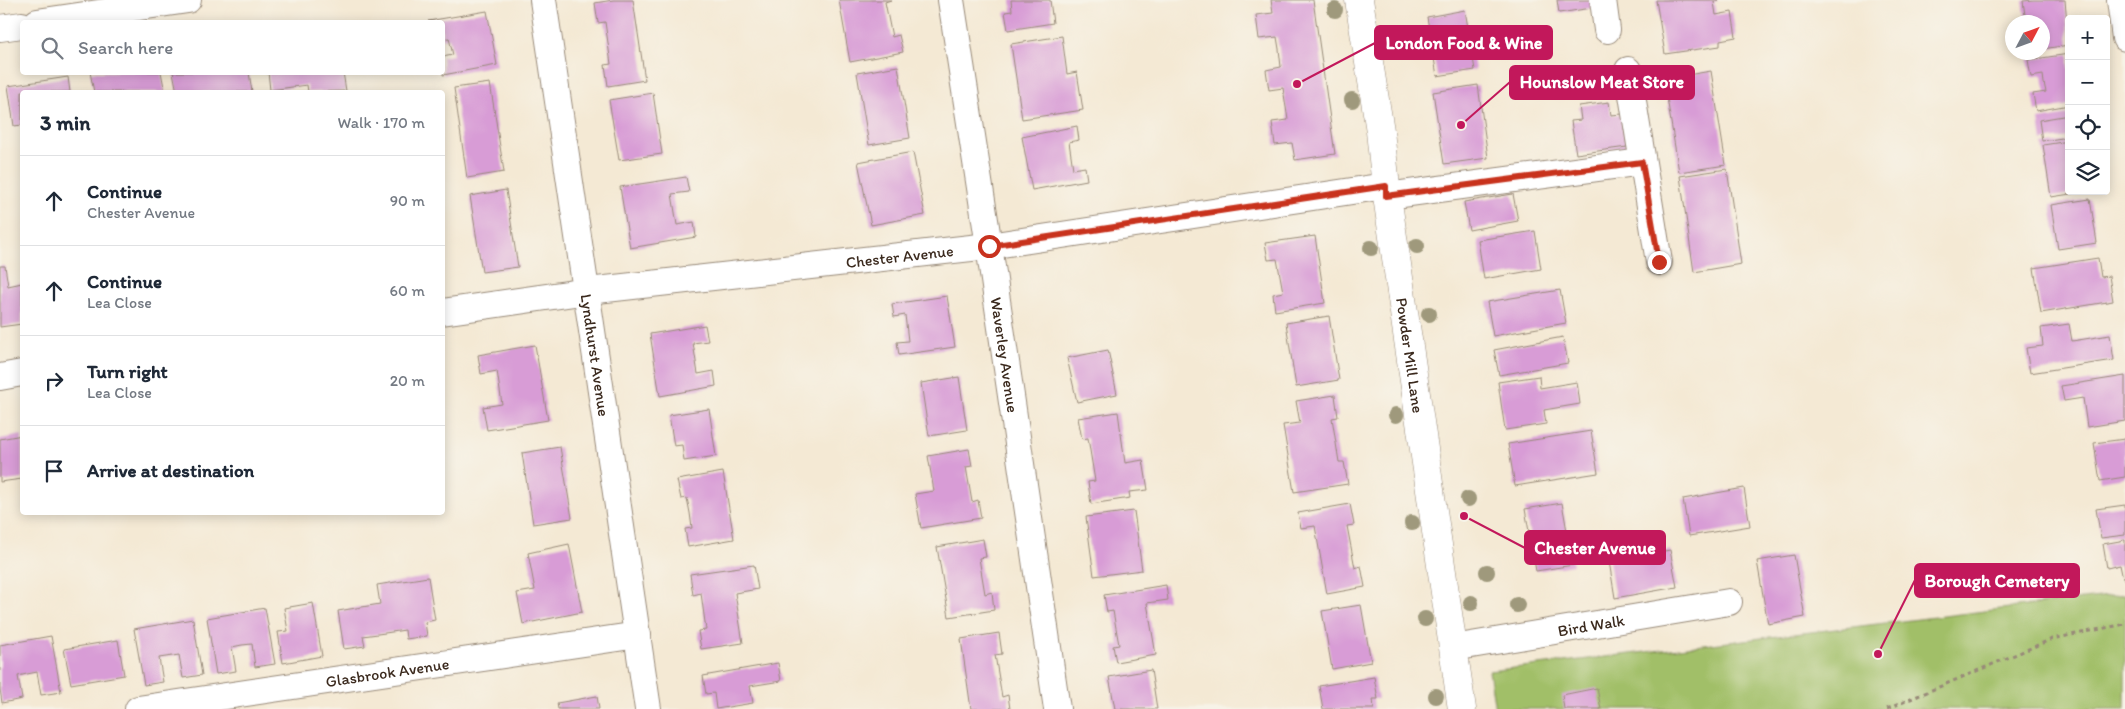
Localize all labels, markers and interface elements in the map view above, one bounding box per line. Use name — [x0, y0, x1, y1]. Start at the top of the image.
north arrow — [2005, 15, 2050, 60]
map controls — [2065, 15, 2110, 195]
button: + — [2065, 15, 2110, 60]
search box — [20, 20, 445, 75]
callout: London Food & Wine — [1375, 26, 1552, 59]
text: London Food & Wine — [1385, 32, 1543, 54]
icon: search — [38, 34, 66, 62]
text: Search here — [78, 36, 173, 59]
button: − — [2065, 60, 2110, 105]
callout: Hounslow Meat Store — [1510, 66, 1694, 99]
text: Hounslow Meat Store — [1520, 71, 1685, 93]
button: locate — [2065, 105, 2110, 150]
text: 3 min — [40, 110, 90, 135]
text: Walk · 170 m — [338, 113, 425, 132]
button: layers — [2065, 150, 2110, 195]
text: Continue — [87, 180, 162, 203]
icon: ahead — [40, 187, 68, 215]
text: 90 m — [390, 191, 425, 210]
text: Chester Avenue — [87, 203, 195, 222]
route start — [978, 235, 1001, 258]
street label: Chester Avenue — [845, 241, 954, 272]
route end — [1648, 251, 1671, 274]
text: Continue — [87, 270, 162, 293]
icon: ahead — [40, 277, 68, 305]
text: 60 m — [390, 281, 425, 300]
text: Lea Close — [87, 293, 152, 312]
street label: Lyndhurst Avenue — [577, 293, 614, 418]
street label: Waverley Avenue — [987, 296, 1022, 414]
street label: Powder Mill Lane — [1392, 296, 1428, 414]
text: Turn right — [87, 360, 168, 383]
icon: right — [40, 367, 68, 395]
text: 20 m — [390, 371, 425, 390]
text: Lea Close — [87, 383, 152, 402]
icon: arrive — [40, 457, 68, 485]
text: Arrive at destination — [87, 459, 254, 482]
callout: Chester Avenue — [1525, 531, 1665, 564]
text: Chester Avenue — [1534, 537, 1656, 559]
callout: Borough Cemetery — [1915, 564, 2079, 597]
text: Borough Cemetery — [1925, 570, 2070, 592]
street label: Bird Walk — [1556, 610, 1627, 640]
street label: Glasbrook Avenue — [324, 654, 451, 691]

